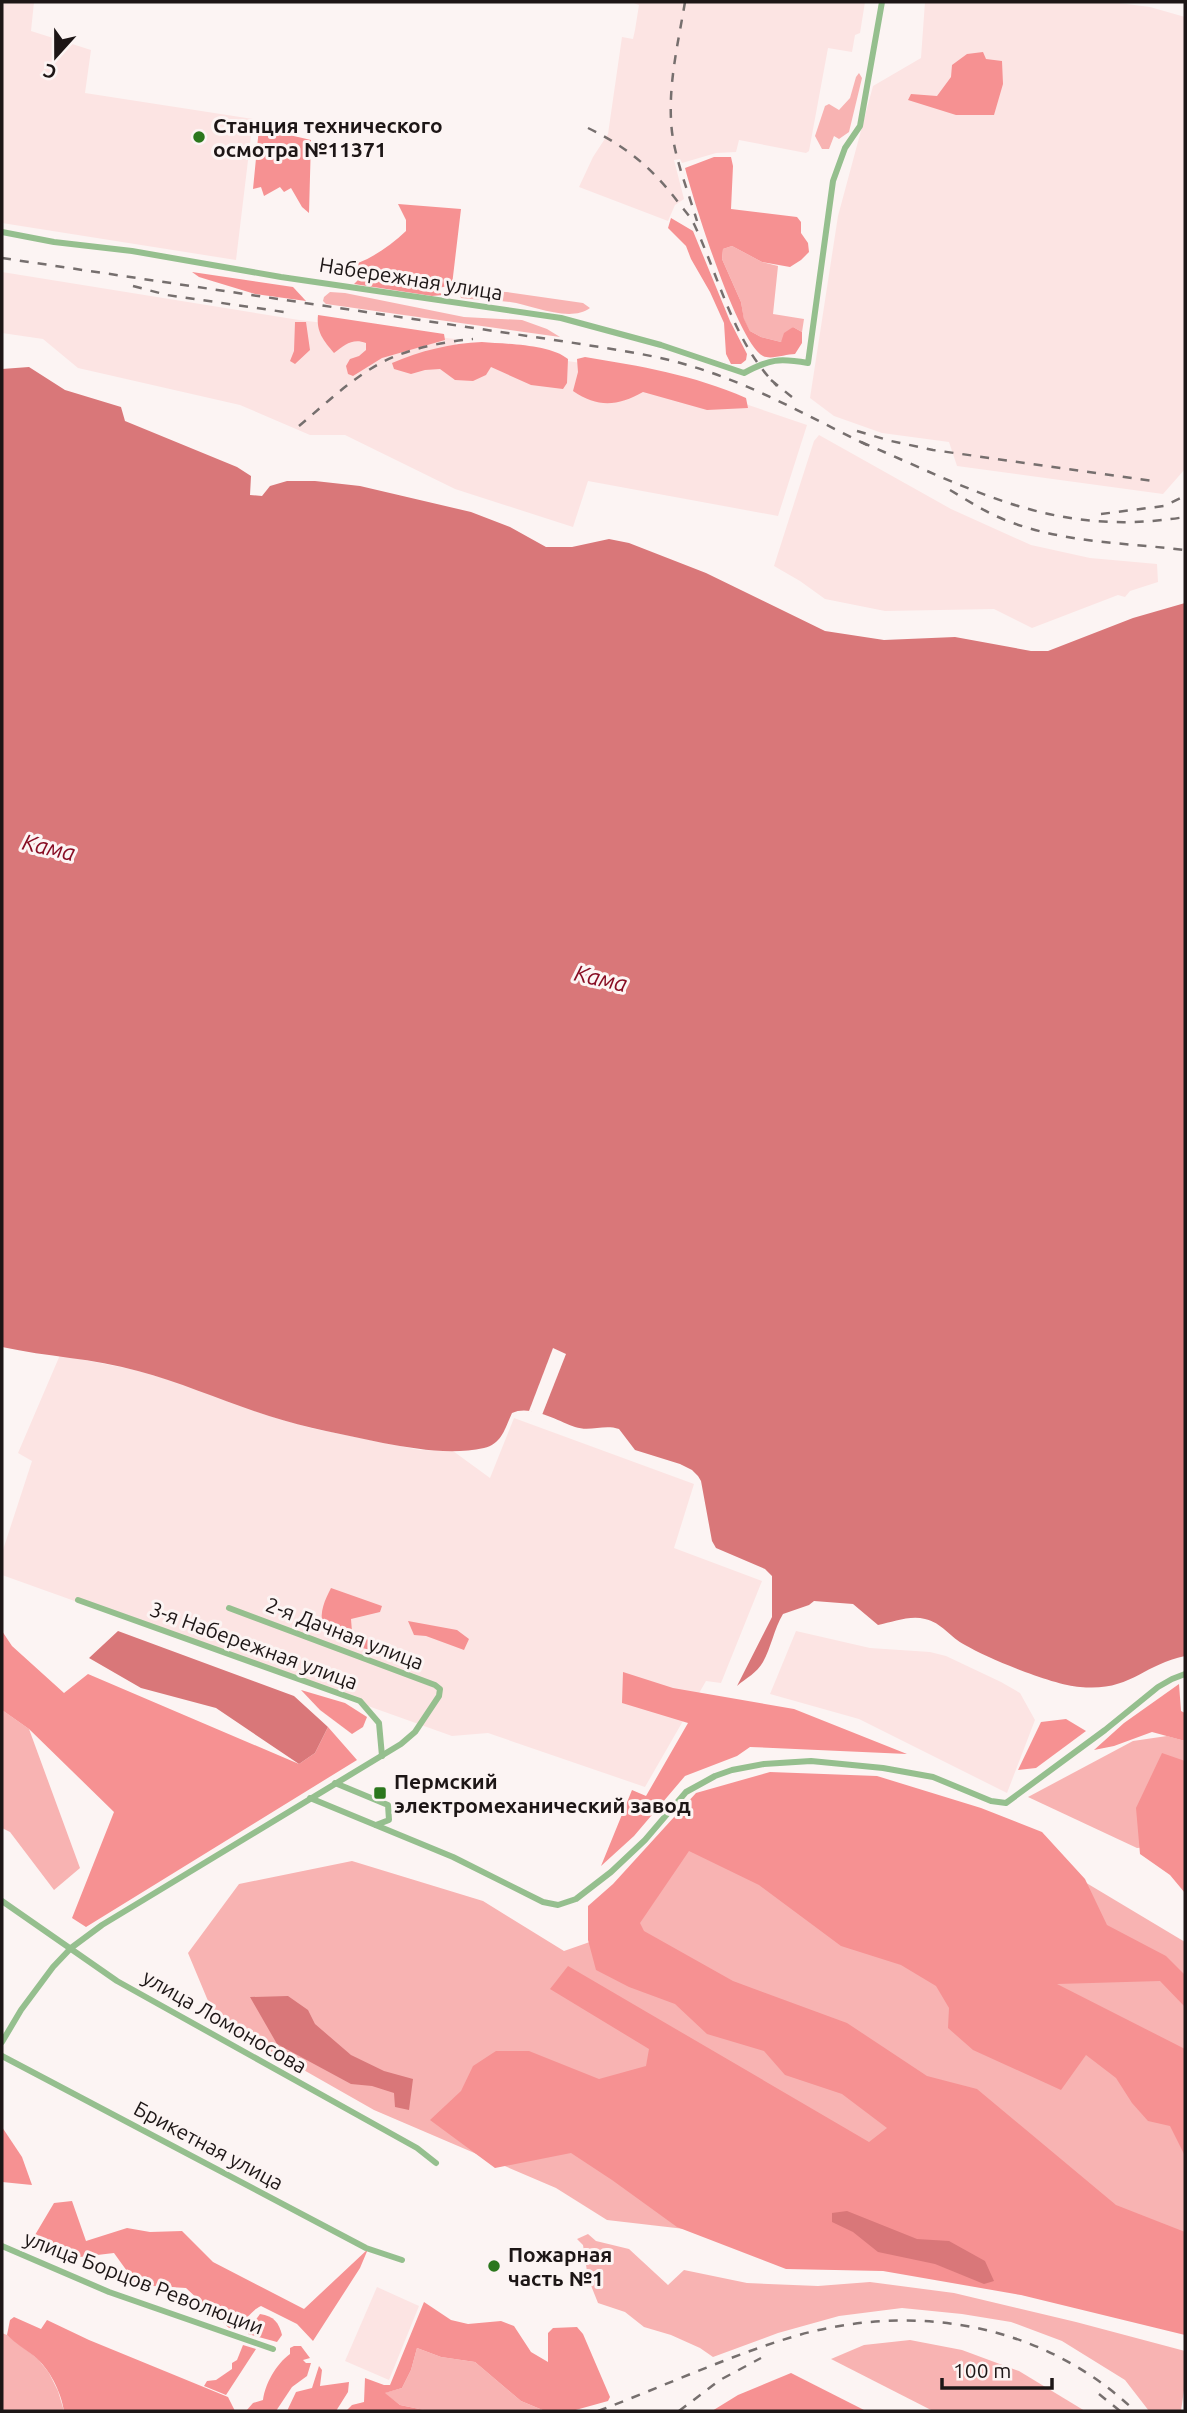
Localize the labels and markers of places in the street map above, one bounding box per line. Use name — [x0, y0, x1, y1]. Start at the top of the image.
place label: Станция технического осмотра №11371 — [213, 113, 443, 161]
marker: Станция технического осмотра №11371 — [191, 129, 207, 145]
place label: Пермский электромеханический завод — [394, 1769, 691, 1817]
marker: Пермский электромеханический завод — [372, 1785, 388, 1801]
place label: Пожарная часть №1 — [508, 2242, 612, 2290]
marker: Пожарная часть №1 — [486, 2258, 502, 2274]

